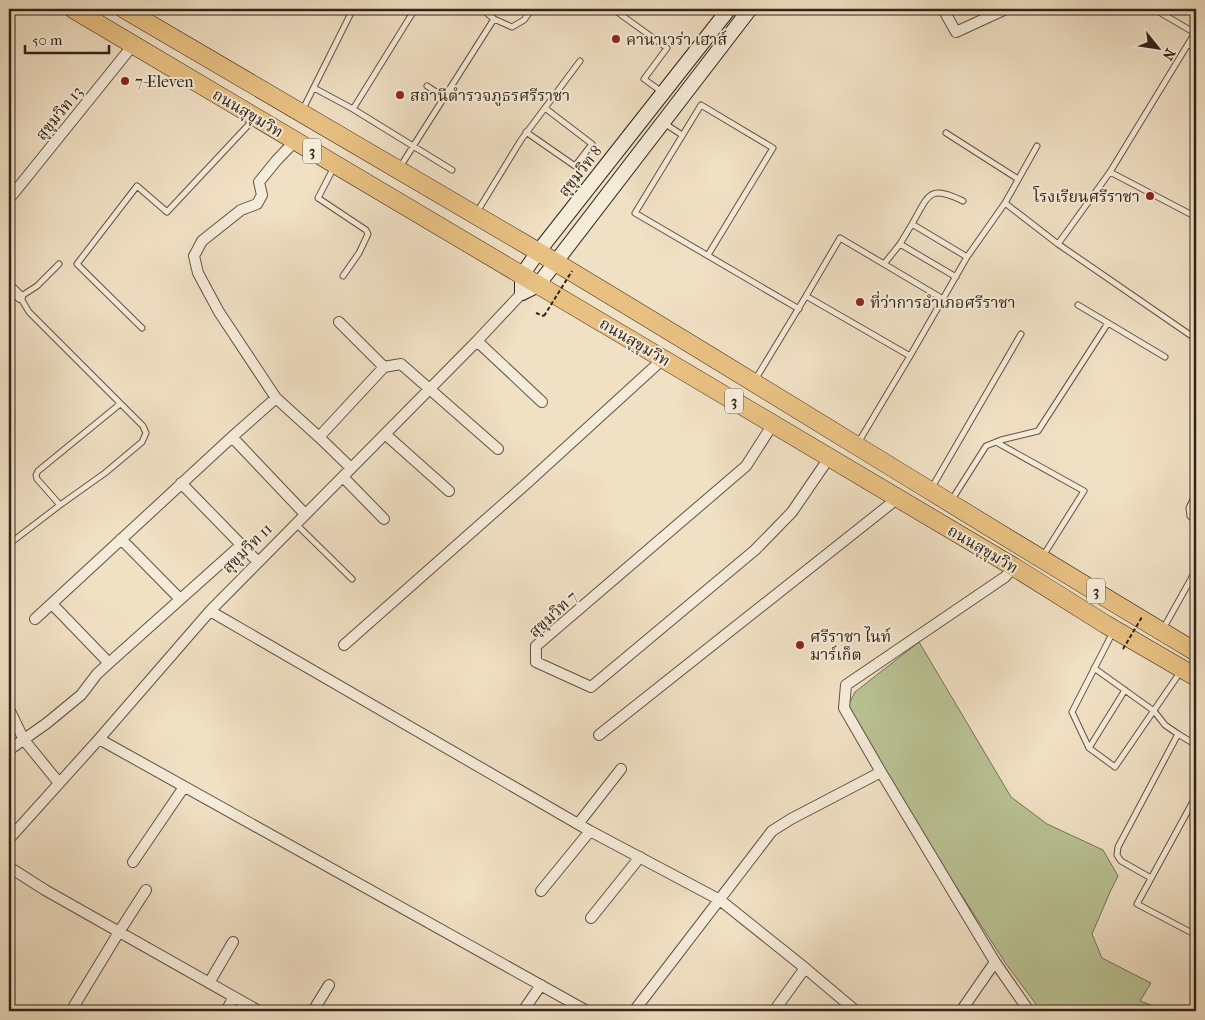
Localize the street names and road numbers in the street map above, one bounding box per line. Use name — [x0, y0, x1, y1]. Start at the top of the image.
street label: สุขุมวิท 13 — [32, 82, 88, 145]
street label: ถนนสุขุมวิท — [208, 85, 287, 143]
road number: 3 — [303, 138, 321, 164]
street label: สุขุมวิท 8 — [554, 142, 607, 202]
street label: ถนนสุขุมวิท — [595, 314, 674, 372]
road number: 3 — [725, 388, 743, 414]
street label: สุขุมวิท 11 — [218, 519, 277, 578]
street label: ถนนสุขุมวิท — [943, 521, 1022, 579]
road number: 3 — [1087, 578, 1105, 604]
street label: สุขุมวิท 7 — [525, 587, 583, 643]

